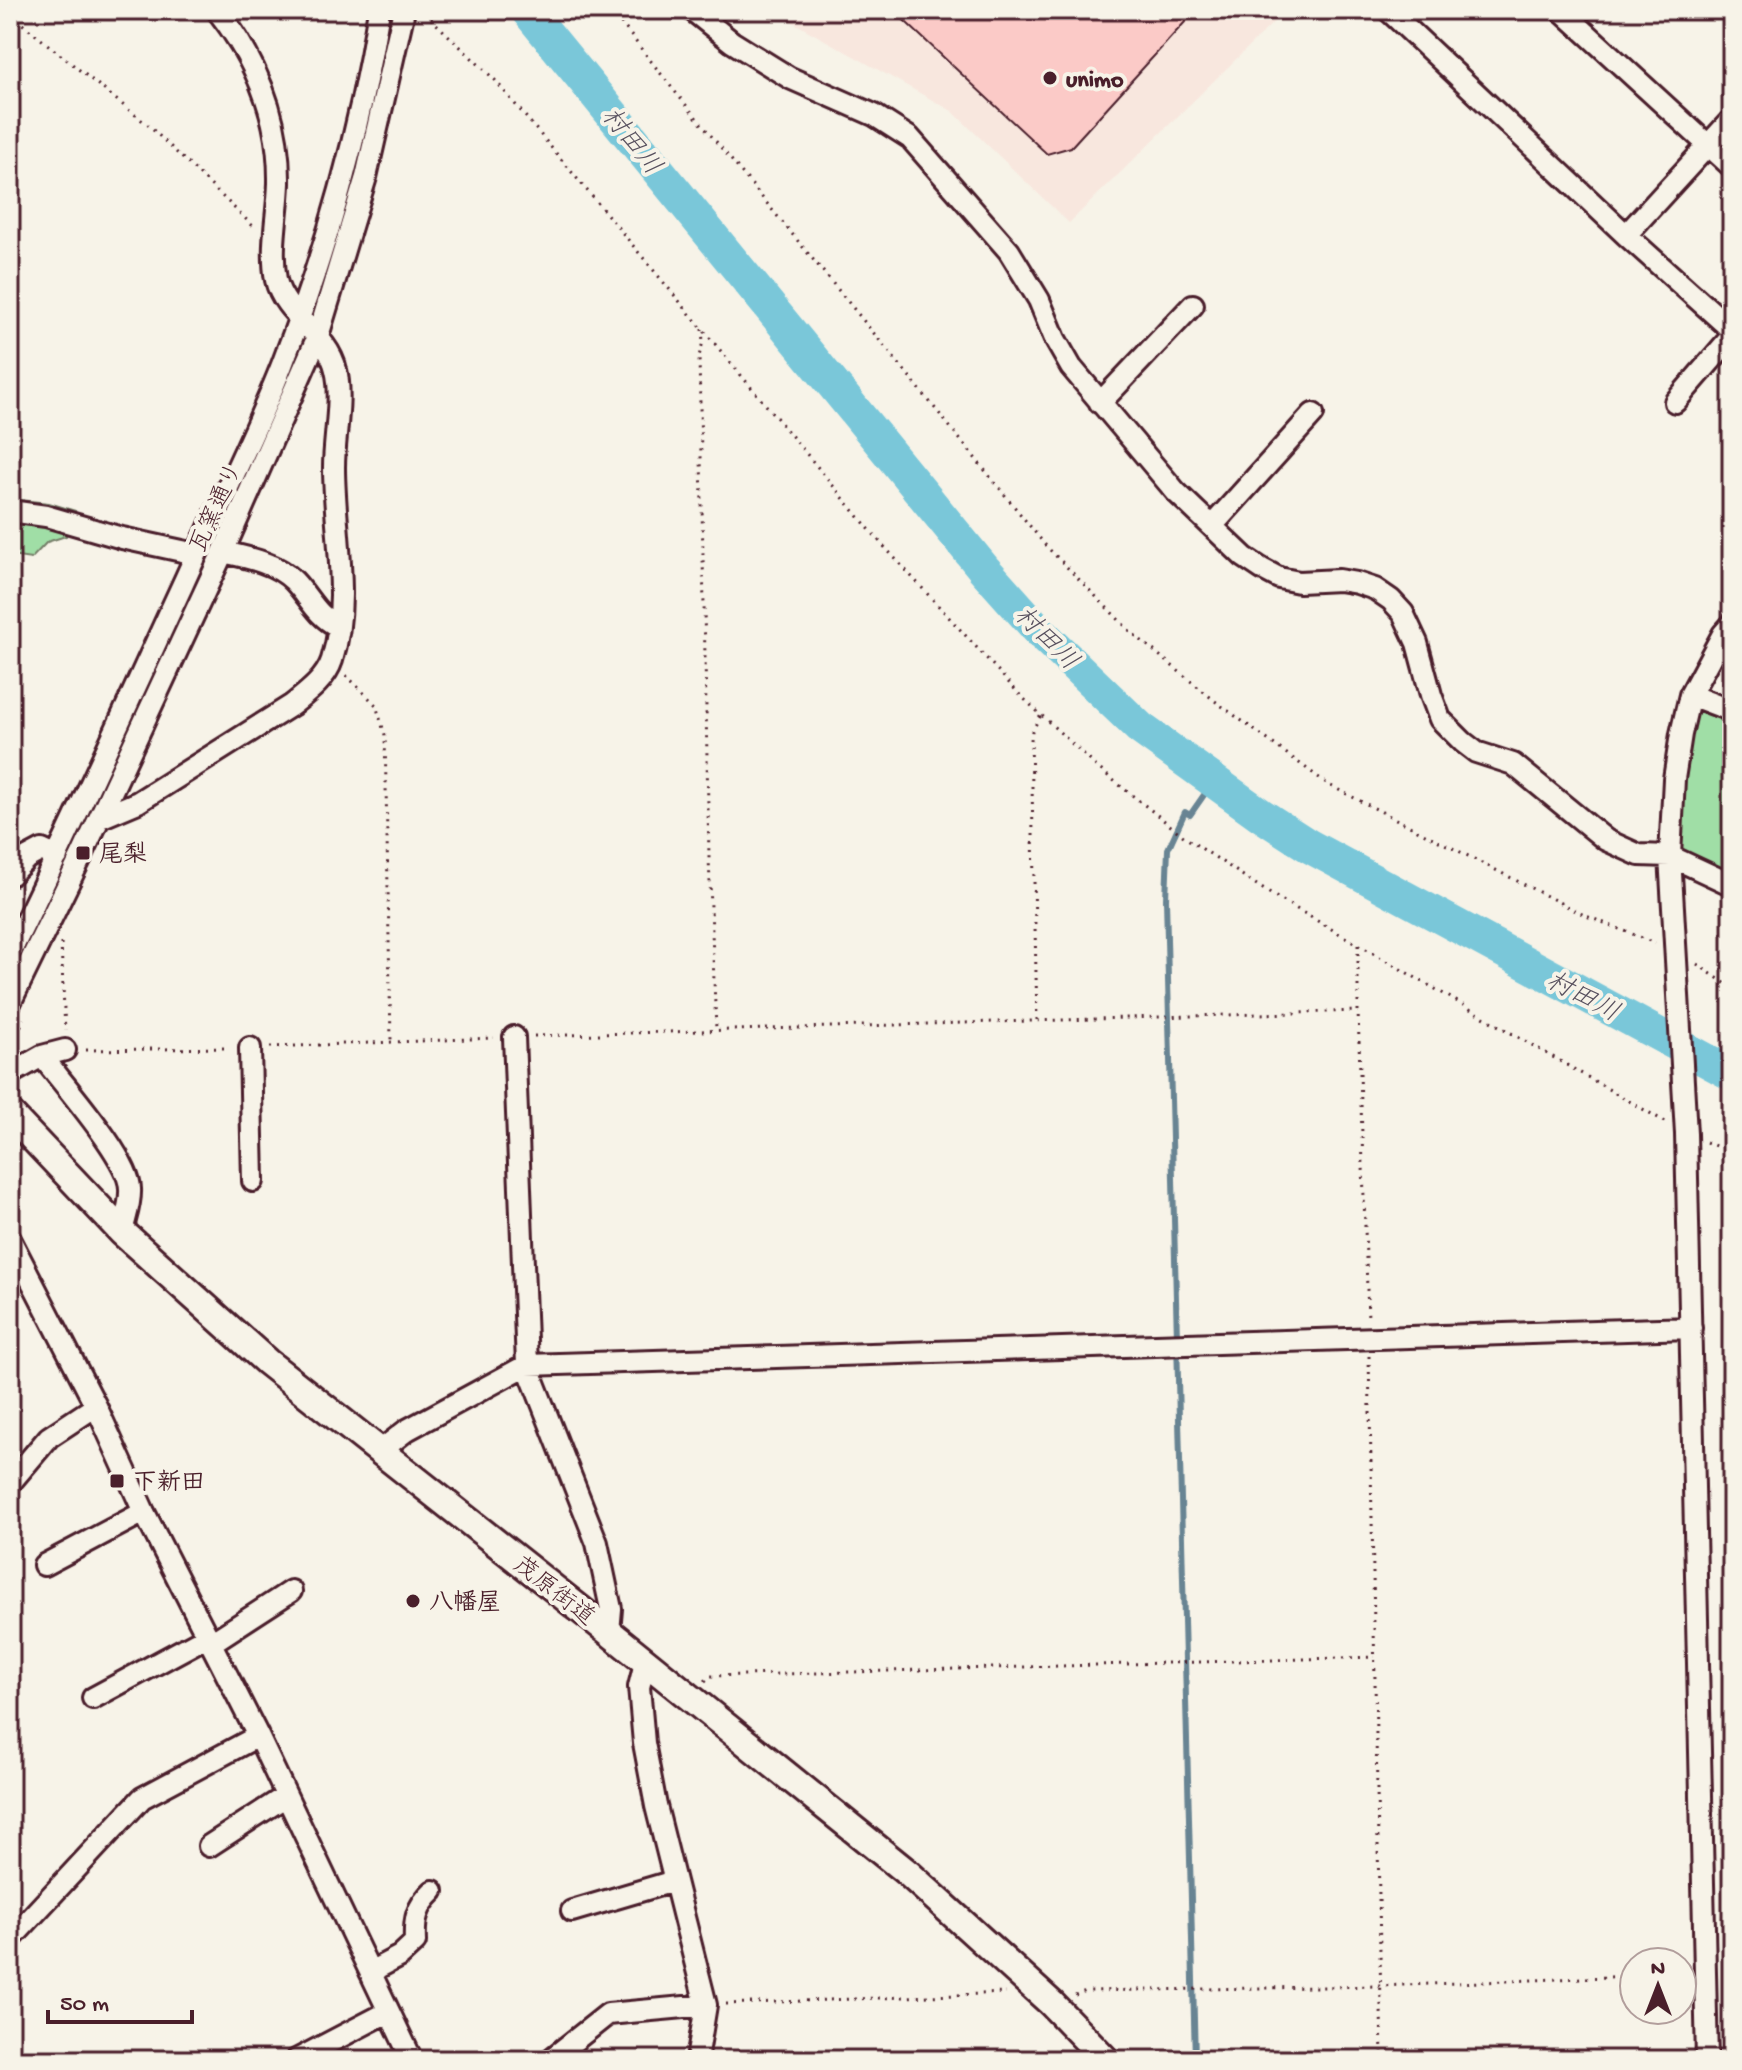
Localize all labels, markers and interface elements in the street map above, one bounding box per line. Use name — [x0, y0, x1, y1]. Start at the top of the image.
place label: unimo — [1066, 67, 1124, 96]
marker: unimo — [1041, 69, 1059, 87]
water label: 村田川 — [593, 102, 667, 183]
street label: 瓦窯通り — [185, 458, 251, 558]
water label: 村田川 — [1006, 601, 1084, 679]
place label: 尾梨 — [99, 841, 147, 871]
marker: 尾梨 — [74, 844, 92, 862]
water label: 村田川 — [1540, 966, 1624, 1031]
place label: 下新田 — [133, 1469, 205, 1499]
marker: 下新田 — [108, 1472, 126, 1490]
street label: 茂原街道 — [506, 1551, 600, 1634]
place label: 八幡屋 — [429, 1589, 501, 1619]
marker: 八幡屋 — [404, 1592, 422, 1610]
north arrow — [1618, 1946, 1698, 2026]
text: N — [1651, 1957, 1665, 1983]
scale bar — [48, 1974, 192, 2024]
text: 50 m — [60, 1991, 109, 2020]

